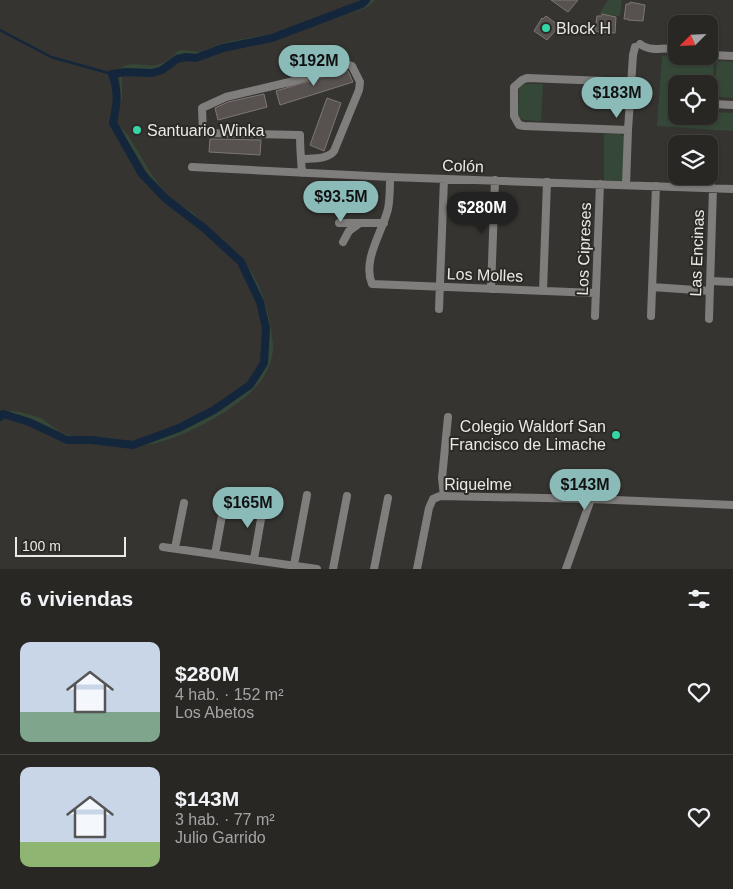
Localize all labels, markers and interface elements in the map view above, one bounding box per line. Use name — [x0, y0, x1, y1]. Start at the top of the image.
north arrow — [668, 15, 718, 65]
map controls — [668, 15, 718, 185]
place label: Block H — [556, 20, 611, 37]
marker: Block H — [540, 22, 552, 34]
pin: $192M — [279, 44, 349, 87]
text: $192M — [290, 52, 338, 69]
button: locate — [668, 75, 718, 125]
pin: $183M — [582, 76, 652, 119]
text: $183M — [593, 84, 641, 101]
place label: Santuario Winka — [147, 122, 264, 139]
marker: Santuario Winka — [131, 124, 143, 136]
button: layers — [668, 135, 718, 185]
street label: Colón — [442, 157, 484, 175]
pin: $93.5M — [300, 180, 382, 223]
text: $93.5M — [314, 188, 368, 205]
pin: $280M — [447, 192, 517, 234]
text: $280M — [458, 199, 506, 216]
street label: Los Cipreses — [574, 202, 594, 296]
street label: Las Encinas — [687, 209, 707, 297]
street label: Los Molles — [446, 265, 524, 285]
place label: Colegio Waldorf San Francisco de Limache — [449, 418, 606, 453]
marker: Colegio Waldorf San Francisco de Limache — [610, 429, 622, 441]
pin: $143M — [550, 468, 620, 511]
street label: Riquelme — [444, 476, 512, 493]
text: $143M — [561, 476, 609, 493]
pin: $165M — [213, 486, 283, 529]
text: $165M — [224, 494, 272, 511]
scale bar — [15, 534, 126, 557]
text: 100 m — [22, 538, 61, 554]
icon: filters — [685, 585, 713, 613]
text: 6 viviendas — [20, 587, 133, 610]
icon: home — [60, 662, 120, 722]
text: $280M — [175, 662, 239, 685]
icon: heart — [685, 678, 713, 706]
text: 4 hab. · 152 m² — [175, 686, 284, 703]
text: Los Abetos — [175, 704, 254, 721]
icon: home — [60, 787, 120, 847]
text: $143M — [175, 787, 239, 810]
icon: heart — [685, 803, 713, 831]
text: 3 hab. · 77 m² — [175, 811, 275, 828]
text: Julio Garrido — [175, 829, 266, 846]

